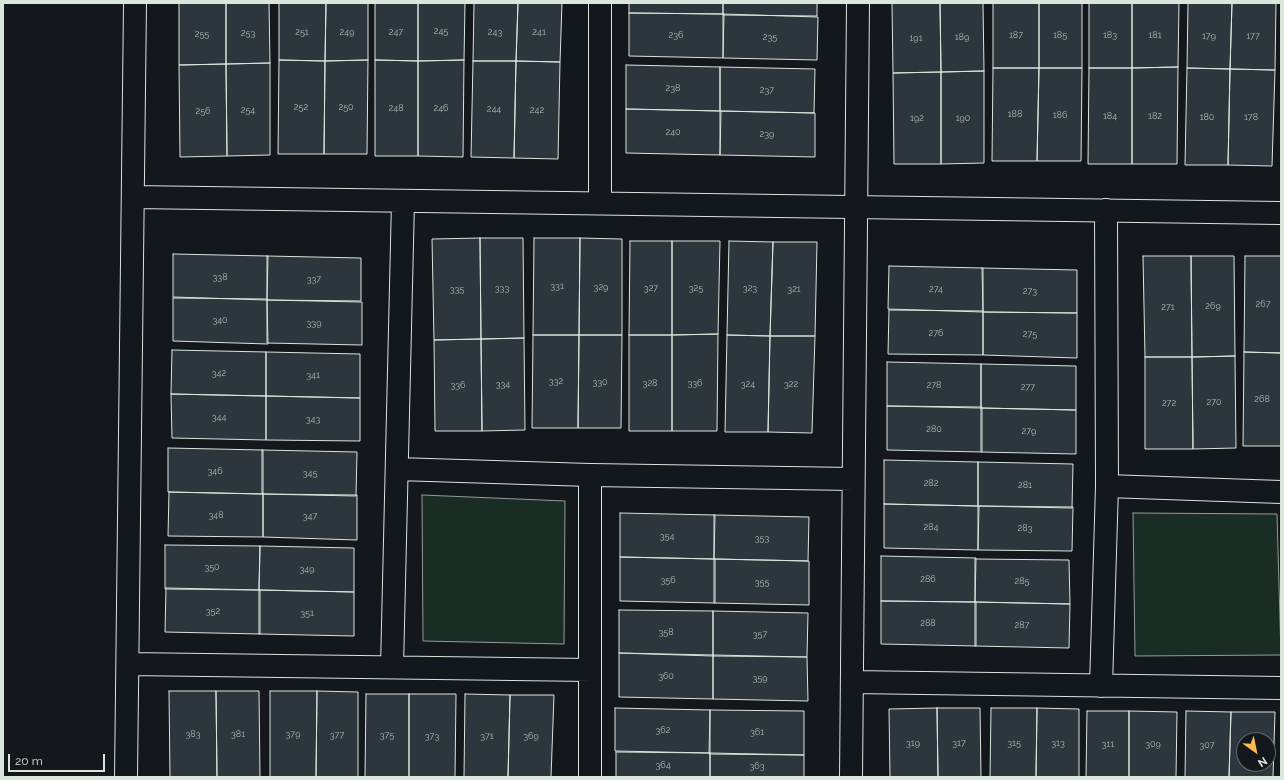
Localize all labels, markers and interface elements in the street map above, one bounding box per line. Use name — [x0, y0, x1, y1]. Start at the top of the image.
house number: 245 — [434, 26, 448, 36]
house number: 251 — [295, 27, 309, 37]
house number: 249 — [340, 27, 354, 37]
house number: 247 — [389, 27, 403, 37]
house number: 243 — [488, 27, 502, 37]
house number: 241 — [532, 27, 546, 37]
house number: 253 — [241, 28, 255, 38]
house number: 255 — [195, 29, 209, 39]
house number: 236 — [669, 30, 683, 40]
house number: 187 — [1009, 30, 1023, 40]
house number: 185 — [1053, 30, 1067, 40]
house number: 183 — [1103, 30, 1117, 40]
house number: 181 — [1148, 30, 1162, 40]
house number: 179 — [1202, 31, 1216, 41]
house number: 177 — [1246, 31, 1260, 41]
house number: 235 — [763, 32, 777, 42]
house number: 189 — [955, 32, 969, 42]
house number: 191 — [910, 33, 922, 43]
house number: 238 — [666, 83, 680, 93]
house number: 237 — [760, 85, 774, 95]
house number: 252 — [294, 102, 308, 112]
house number: 250 — [338, 102, 354, 112]
house number: 248 — [389, 103, 403, 113]
house number: 246 — [433, 103, 449, 113]
house number: 244 — [487, 104, 501, 114]
house number: 254 — [241, 105, 255, 115]
house number: 242 — [530, 105, 544, 115]
house number: 256 — [195, 106, 211, 116]
house number: 188 — [1008, 109, 1022, 119]
house number: 186 — [1053, 110, 1067, 120]
house number: 184 — [1103, 111, 1117, 121]
house number: 182 — [1148, 111, 1162, 121]
house number: 180 — [1200, 112, 1214, 122]
house number: 178 — [1244, 112, 1258, 122]
house number: 192 — [910, 113, 924, 123]
house number: 190 — [956, 113, 970, 123]
house number: 240 — [665, 127, 681, 137]
house number: 239 — [760, 129, 774, 139]
house number: 338 — [213, 272, 227, 282]
house number: 337 — [307, 274, 321, 284]
house number: 331 — [550, 281, 564, 291]
house number: 329 — [594, 282, 608, 292]
house number: 333 — [495, 283, 509, 293]
house number: 327 — [644, 283, 658, 293]
house number: 325 — [689, 283, 703, 293]
house number: 323 — [743, 283, 757, 293]
house number: 335 — [450, 284, 464, 294]
house number: 321 — [787, 284, 801, 294]
house number: 274 — [929, 284, 943, 294]
house number: 273 — [1023, 286, 1037, 296]
house number: 267 — [1256, 299, 1270, 309]
house number: 269 — [1205, 301, 1221, 311]
house number: 271 — [1161, 302, 1175, 312]
house number: 340 — [212, 315, 228, 325]
house number: 339 — [307, 318, 321, 328]
house number: 276 — [929, 328, 943, 338]
house number: 275 — [1023, 329, 1037, 339]
house number: 342 — [212, 368, 226, 378]
house number: 341 — [306, 370, 320, 380]
house number: 332 — [549, 376, 563, 386]
house number: 330 — [592, 377, 608, 387]
house number: 328 — [643, 378, 657, 388]
house number: 336 — [687, 378, 703, 388]
house number: 334 — [496, 379, 510, 389]
house number: 324 — [741, 379, 755, 389]
house number: 322 — [784, 379, 798, 389]
house number: 336 — [450, 380, 466, 390]
house number: 278 — [927, 380, 941, 390]
house number: 277 — [1021, 382, 1035, 392]
house number: 268 — [1254, 394, 1270, 404]
house number: 270 — [1207, 397, 1221, 407]
house number: 272 — [1162, 398, 1176, 408]
house number: 344 — [212, 412, 226, 422]
house number: 343 — [306, 414, 320, 424]
house number: 280 — [926, 424, 942, 434]
house number: 279 — [1022, 426, 1036, 436]
house number: 346 — [207, 466, 223, 476]
house number: 345 — [303, 468, 317, 478]
house number: 282 — [924, 478, 938, 488]
house number: 281 — [1018, 480, 1032, 490]
house number: 348 — [208, 510, 224, 520]
house number: 347 — [303, 511, 317, 521]
house number: 284 — [924, 522, 938, 532]
house number: 283 — [1018, 523, 1032, 533]
house number: 354 — [660, 531, 674, 541]
house number: 353 — [755, 533, 769, 543]
house number: 350 — [204, 562, 220, 572]
house number: 349 — [300, 564, 314, 574]
house number: 286 — [920, 574, 936, 584]
house number: 356 — [660, 575, 676, 585]
house number: 285 — [1015, 576, 1029, 586]
house number: 355 — [755, 577, 769, 587]
house number: 352 — [206, 606, 220, 616]
house number: 351 — [300, 608, 314, 618]
house number: 288 — [920, 618, 936, 628]
house number: 287 — [1015, 620, 1029, 630]
house number: 358 — [658, 627, 674, 637]
house number: 357 — [753, 629, 767, 639]
house number: 360 — [658, 671, 674, 681]
house number: 359 — [753, 673, 767, 683]
house number: 362 — [656, 725, 670, 735]
house number: 361 — [750, 727, 764, 737]
house number: 383 — [186, 729, 200, 739]
house number: 381 — [231, 729, 245, 739]
house number: 379 — [286, 729, 300, 739]
house number: 377 — [330, 730, 344, 740]
house number: 375 — [380, 730, 394, 740]
house number: 373 — [425, 731, 439, 741]
house number: 371 — [480, 731, 494, 741]
house number: 369 — [523, 731, 539, 741]
north arrow — [1236, 732, 1276, 772]
house number: 319 — [906, 738, 920, 748]
house number: 317 — [952, 738, 966, 748]
house number: 315 — [1007, 738, 1021, 748]
house number: 313 — [1051, 738, 1065, 748]
house number: 311 — [1102, 739, 1114, 749]
house number: 309 — [1145, 739, 1161, 749]
house number: 307 — [1199, 740, 1215, 750]
scale bar — [10, 746, 107, 772]
text: 20 m — [15, 754, 43, 768]
text: N — [1255, 754, 1269, 769]
house number: 364 — [655, 760, 671, 770]
house number: 363 — [749, 761, 765, 771]

